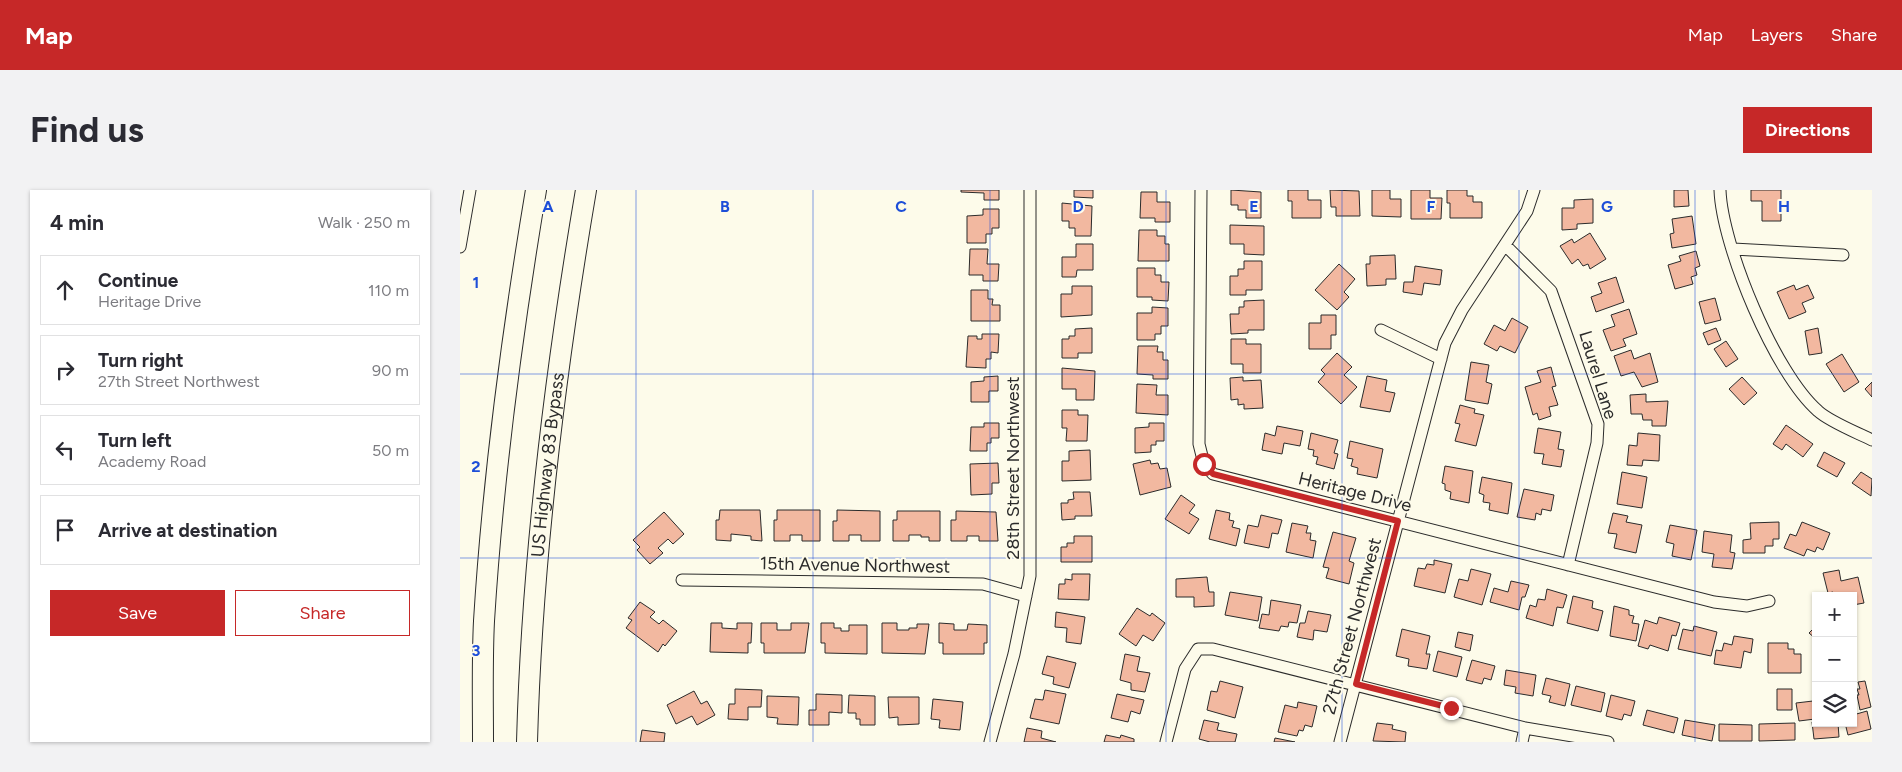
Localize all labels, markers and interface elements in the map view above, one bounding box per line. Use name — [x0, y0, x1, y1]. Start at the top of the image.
text: Map — [25, 21, 73, 50]
text: Map — [1688, 24, 1723, 46]
text: Layers — [1751, 24, 1803, 46]
text: Share — [1831, 24, 1877, 46]
button: Directions — [1743, 107, 1872, 153]
text: Find us — [30, 109, 144, 151]
text: A — [542, 197, 554, 216]
text: B — [720, 197, 730, 216]
text: C — [895, 197, 907, 216]
text: D — [1072, 197, 1084, 216]
text: E — [1249, 197, 1259, 216]
text: F — [1427, 197, 1436, 216]
text: G — [1601, 197, 1613, 216]
text: H — [1778, 197, 1790, 216]
text: 4 min — [50, 210, 104, 235]
text: Walk · 250 m — [318, 213, 410, 232]
text: Continue — [98, 269, 178, 292]
text: 1 — [473, 273, 479, 292]
icon: ahead — [51, 276, 79, 304]
text: 110 m — [368, 281, 409, 300]
text: Heritage Drive — [98, 292, 201, 311]
street label: Laurel Lane — [1574, 328, 1622, 422]
text: Turn right — [98, 349, 184, 372]
icon: right — [51, 356, 79, 384]
text: 90 m — [372, 361, 409, 380]
street label: US Highway 83 Bypass — [527, 371, 569, 558]
text: 27th Street Northwest — [98, 372, 260, 391]
street label: 28th Street Northwest — [1002, 376, 1024, 560]
text: Turn left — [98, 429, 172, 452]
icon: left — [51, 436, 79, 464]
text: 50 m — [372, 441, 409, 460]
text: Academy Road — [98, 452, 206, 471]
route start — [1193, 453, 1216, 476]
text: 2 — [471, 457, 481, 476]
street label: Heritage Drive — [1296, 467, 1414, 517]
icon: arrive — [51, 516, 79, 544]
text: Arrive at destination — [98, 519, 277, 542]
street label: 27th Street Northwest — [1318, 535, 1386, 717]
street label: 15th Avenue Northwest — [760, 552, 951, 578]
button: Save — [50, 590, 225, 636]
button: Share — [235, 590, 410, 636]
map controls — [1812, 592, 1857, 727]
button: + — [1812, 592, 1857, 637]
button: − — [1812, 637, 1857, 682]
text: 3 — [472, 641, 481, 660]
button: layers — [1812, 682, 1857, 727]
route end — [1440, 697, 1463, 720]

